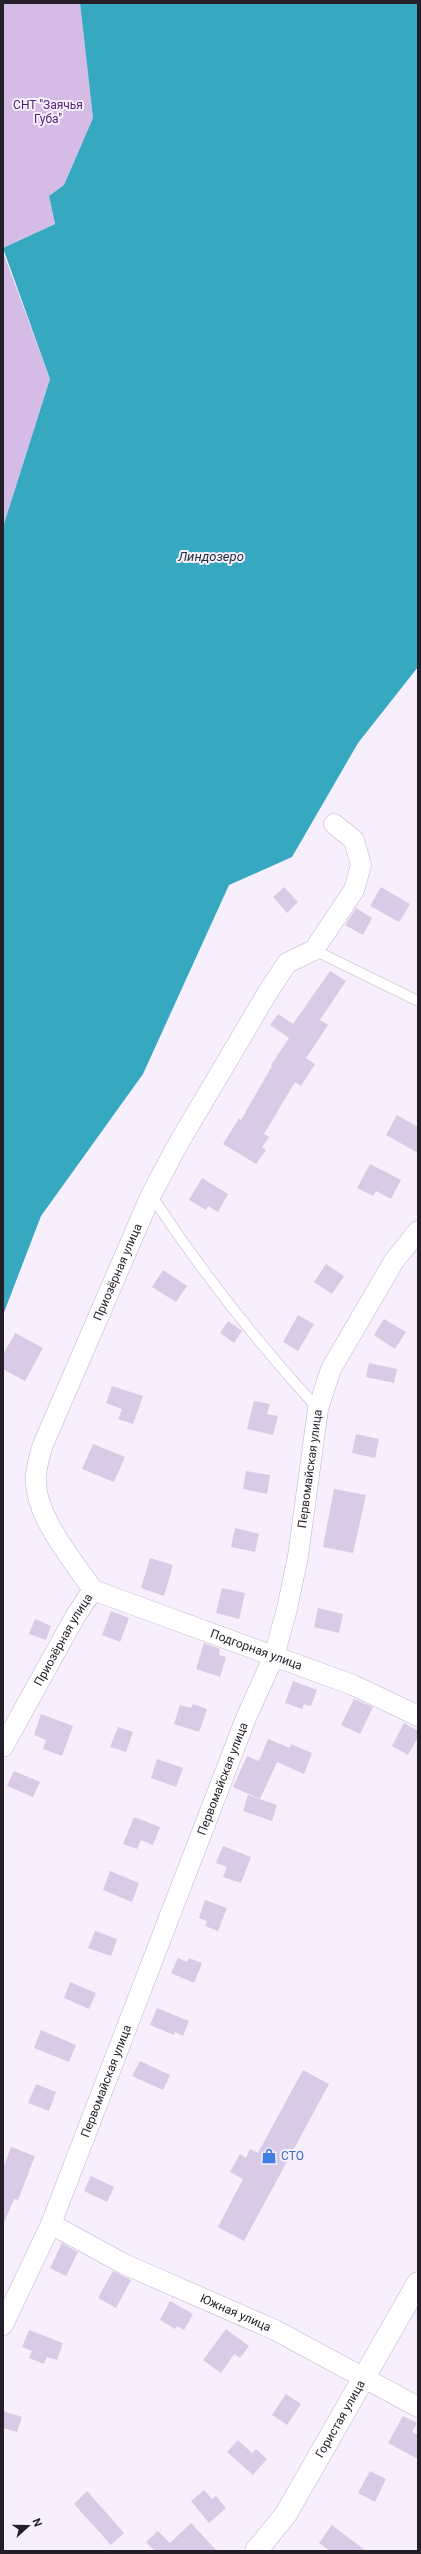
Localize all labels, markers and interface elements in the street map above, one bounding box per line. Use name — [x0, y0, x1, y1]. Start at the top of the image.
park label: СНТ "Заячья Губа" — [13, 98, 83, 126]
water label: Линдозеро — [177, 549, 244, 564]
street label: Приозёрная улица — [91, 1221, 145, 1323]
street label: Первомайская улица — [295, 1409, 325, 1529]
street label: Приозёрная улица — [31, 1591, 95, 1688]
street label: Подгорная улица — [209, 1627, 304, 1673]
street label: Первомайская улица — [195, 1720, 251, 1837]
street label: Первомайская улица — [78, 2023, 134, 2139]
shop icon: СТО — [260, 2147, 278, 2165]
place label: СТО — [281, 2149, 304, 2163]
street label: Южная улица — [198, 2291, 273, 2334]
street label: Гористая улица — [313, 2378, 368, 2460]
north arrow — [8, 2506, 48, 2546]
text: N — [29, 2517, 44, 2529]

